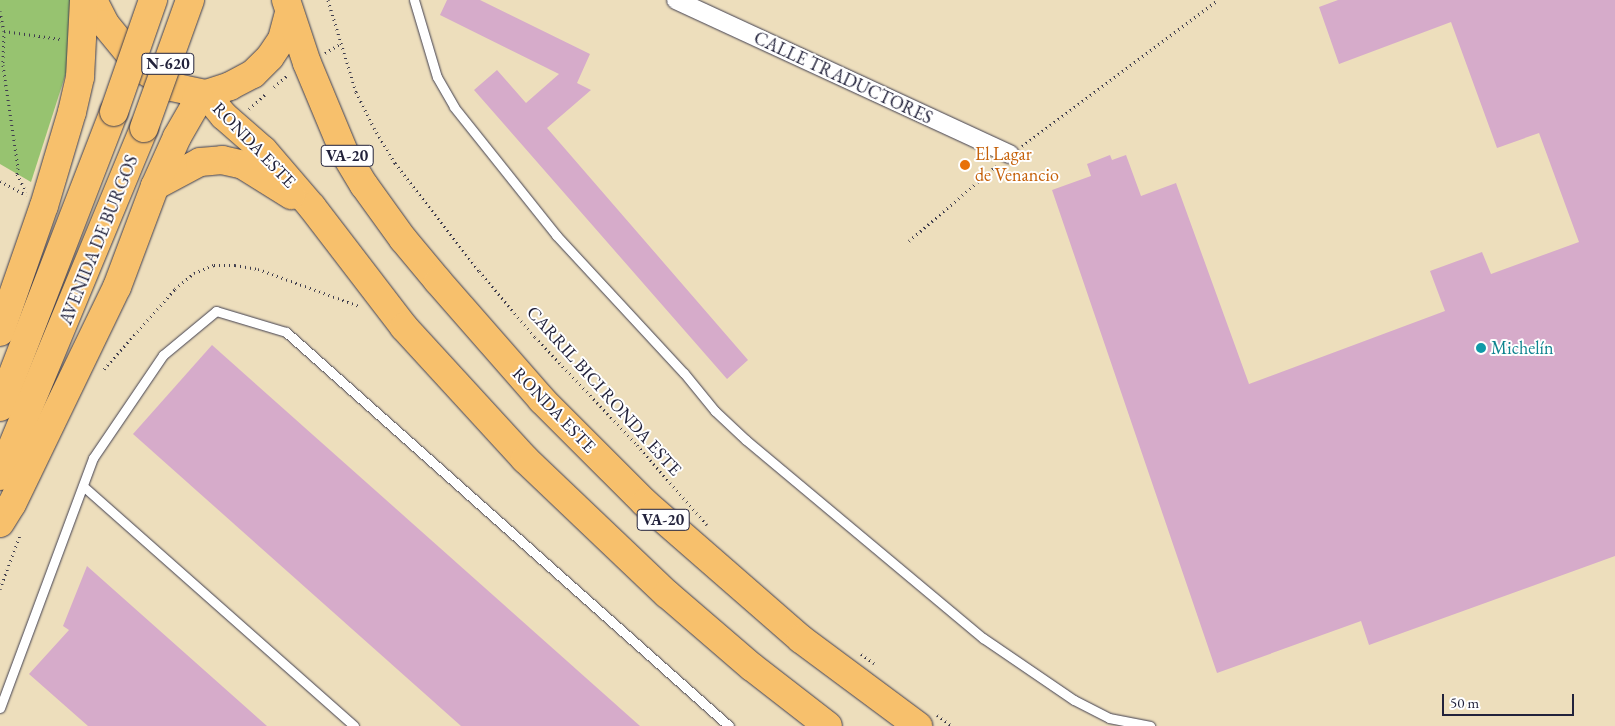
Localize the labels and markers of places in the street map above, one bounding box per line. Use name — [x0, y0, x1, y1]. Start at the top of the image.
place label: El Lagar de Venancio — [975, 144, 1059, 186]
marker: El Lagar de Venancio — [959, 159, 971, 171]
place label: Michelín — [1491, 337, 1553, 359]
marker: Michelín — [1475, 342, 1487, 354]

